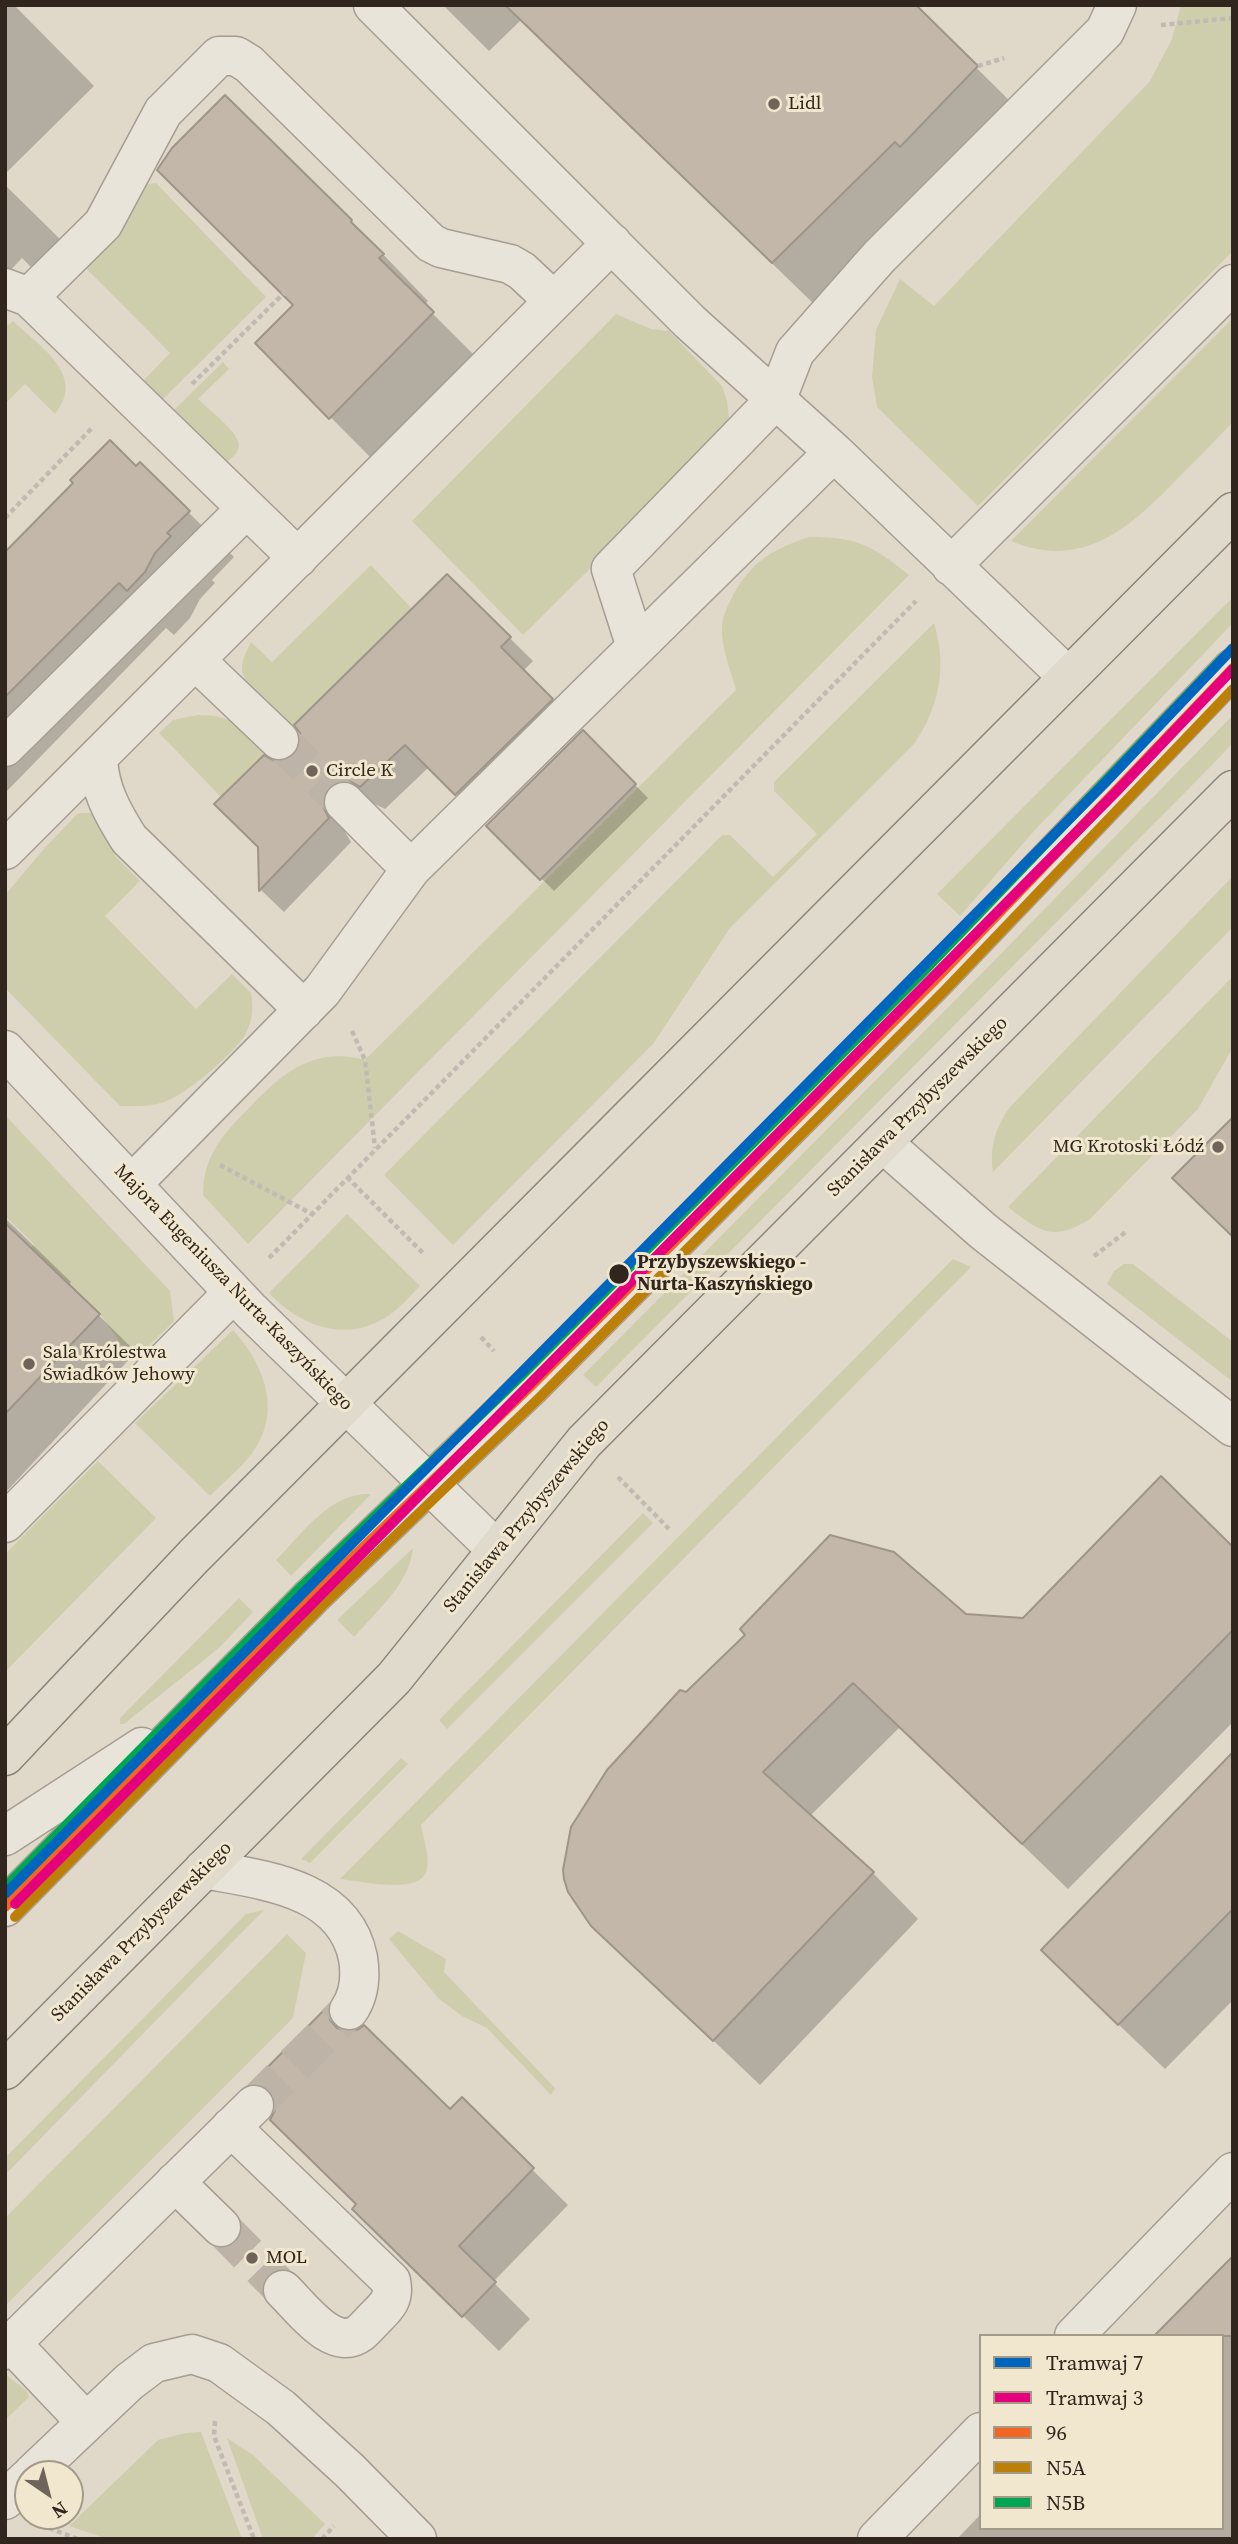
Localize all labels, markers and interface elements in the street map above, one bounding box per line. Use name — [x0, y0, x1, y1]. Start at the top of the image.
place label: Lidl — [788, 93, 821, 115]
marker: Lidl — [766, 96, 782, 112]
place label: Circle K — [326, 760, 393, 782]
marker: Circle K — [304, 763, 320, 779]
street label: Stanisława Przybyszewskiego — [823, 1012, 1013, 1202]
place label: MG Krotoski Łódź — [1053, 1136, 1204, 1158]
marker: MG Krotoski Łódź — [1210, 1139, 1226, 1155]
street label: Majora Eugeniusza Nurta-Kaszyńskiego — [109, 1160, 357, 1416]
place label: Przybyszewskiego - Nurta-Kaszyńskiego — [637, 1252, 813, 1296]
marker: Przybyszewskiego - Nurta-Kaszyńskiego — [607, 1262, 631, 1286]
place label: Sala Królestwa Świadków Jehowy — [43, 1342, 195, 1386]
marker: Sala Królestwa Świadków Jehowy — [21, 1356, 37, 1372]
street label: Stanisława Przybyszewskiego — [439, 1415, 615, 1617]
street label: Stanisława Przybyszewskiego — [47, 1837, 237, 2027]
place label: MOL — [266, 2247, 307, 2269]
marker: MOL — [244, 2250, 260, 2266]
legend — [979, 2334, 1224, 2530]
text: Tramwaj 7 — [1046, 2348, 1143, 2377]
text: Tramwaj 3 — [1046, 2383, 1143, 2412]
text: 96 — [1046, 2418, 1067, 2447]
text: N5A — [1046, 2453, 1086, 2482]
north arrow — [14, 2460, 84, 2530]
text: N5B — [1046, 2488, 1085, 2517]
text: N — [47, 2496, 73, 2525]

